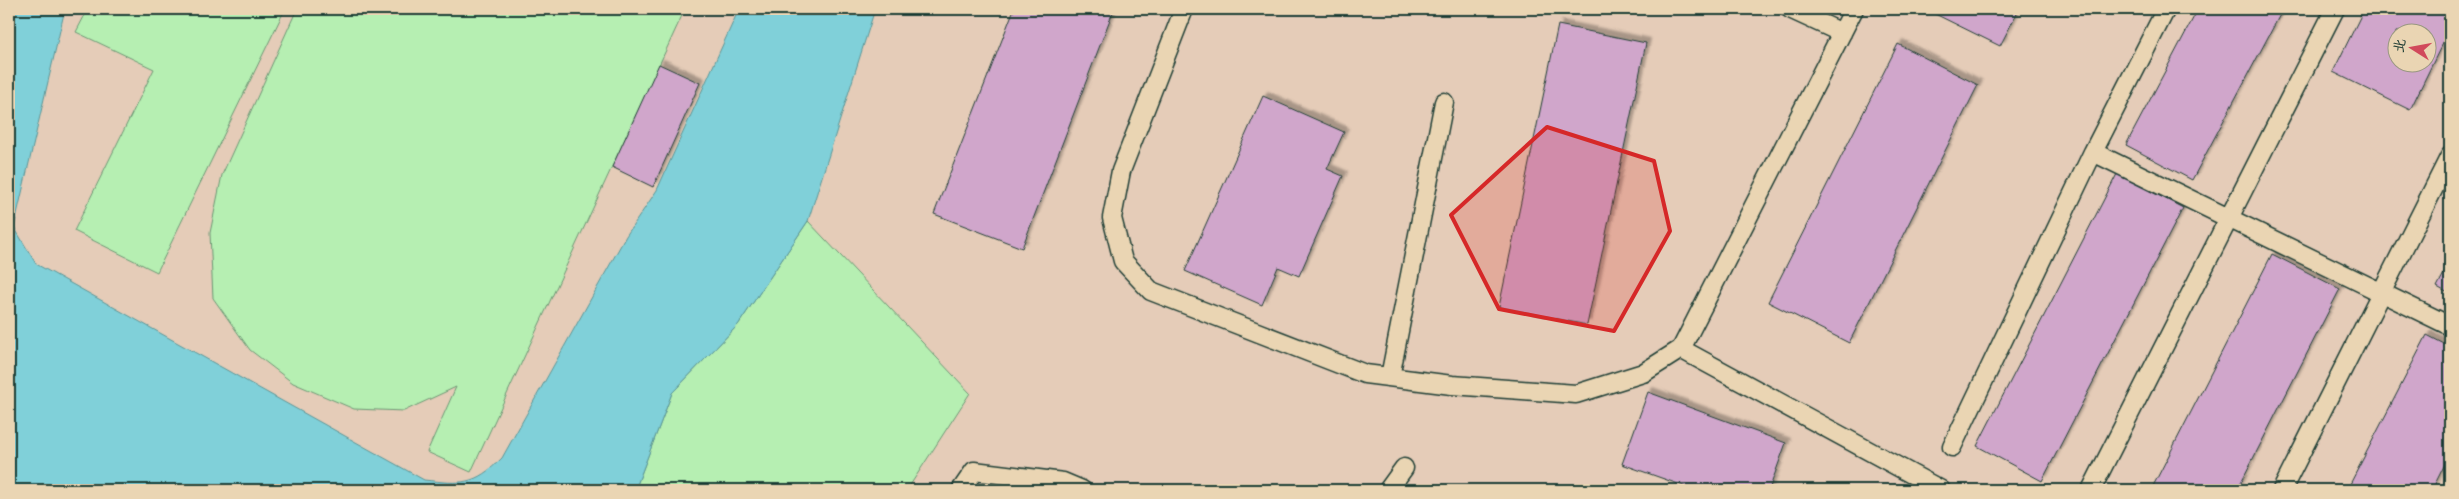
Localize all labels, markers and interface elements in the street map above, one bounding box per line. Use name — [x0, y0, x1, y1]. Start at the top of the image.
north arrow — [2386, 22, 2436, 72]
text: 北 — [2389, 37, 2411, 54]

